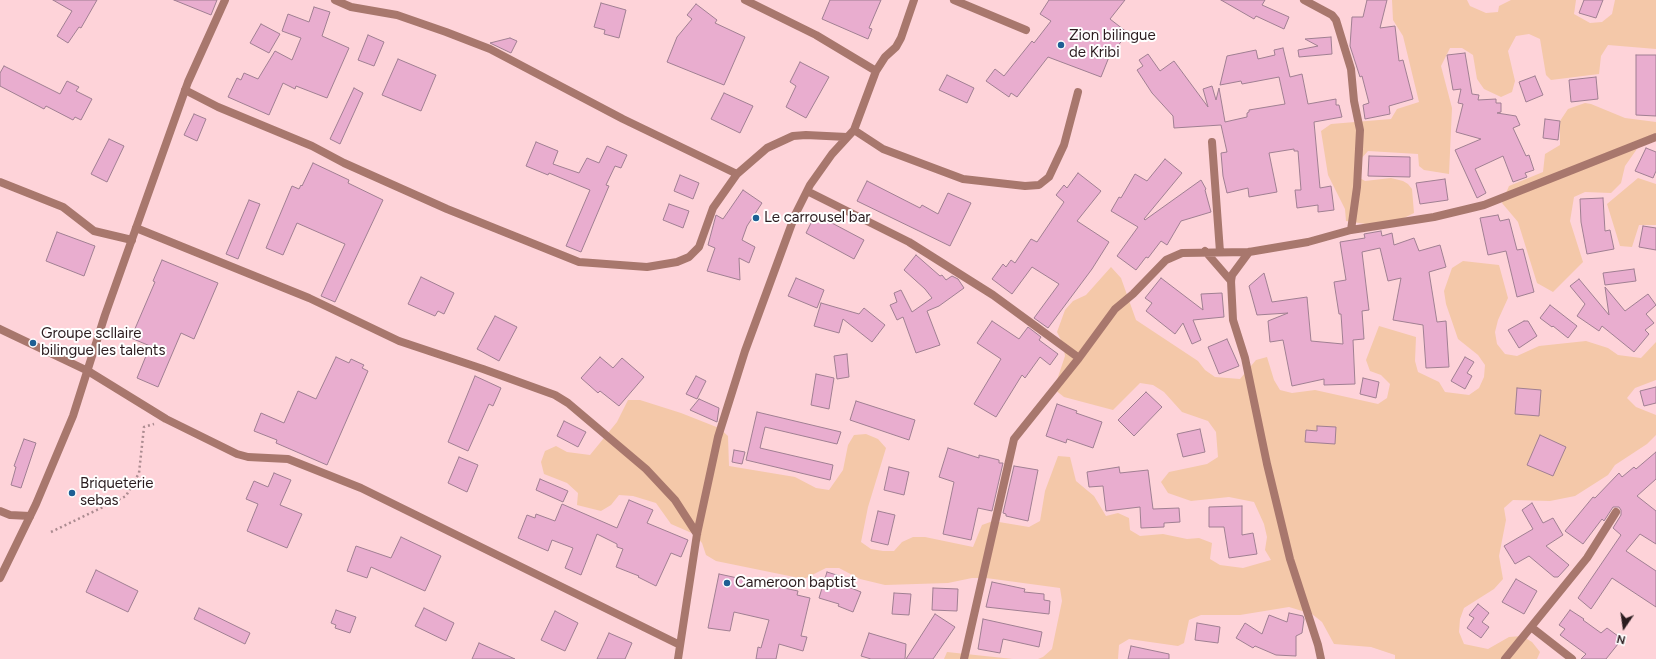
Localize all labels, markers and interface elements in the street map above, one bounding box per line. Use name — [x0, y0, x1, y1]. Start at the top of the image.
place label: Zion bilingue de Kribi — [1069, 27, 1156, 62]
marker: Zion bilingue de Kribi — [1056, 40, 1066, 50]
place label: Le carrousel bar — [764, 209, 870, 227]
marker: Le carrousel bar — [751, 213, 761, 223]
place label: Groupe scllaire bilingue les talents — [41, 325, 165, 360]
marker: Groupe scllaire bilingue les talents — [28, 338, 38, 348]
place label: Briqueterie sebas — [80, 475, 154, 510]
marker: Briqueterie sebas — [67, 488, 77, 498]
place label: Cameroon baptist — [735, 574, 856, 592]
marker: Cameroon baptist — [722, 578, 732, 588]
north arrow — [1604, 607, 1644, 647]
text: N — [1616, 632, 1627, 646]

